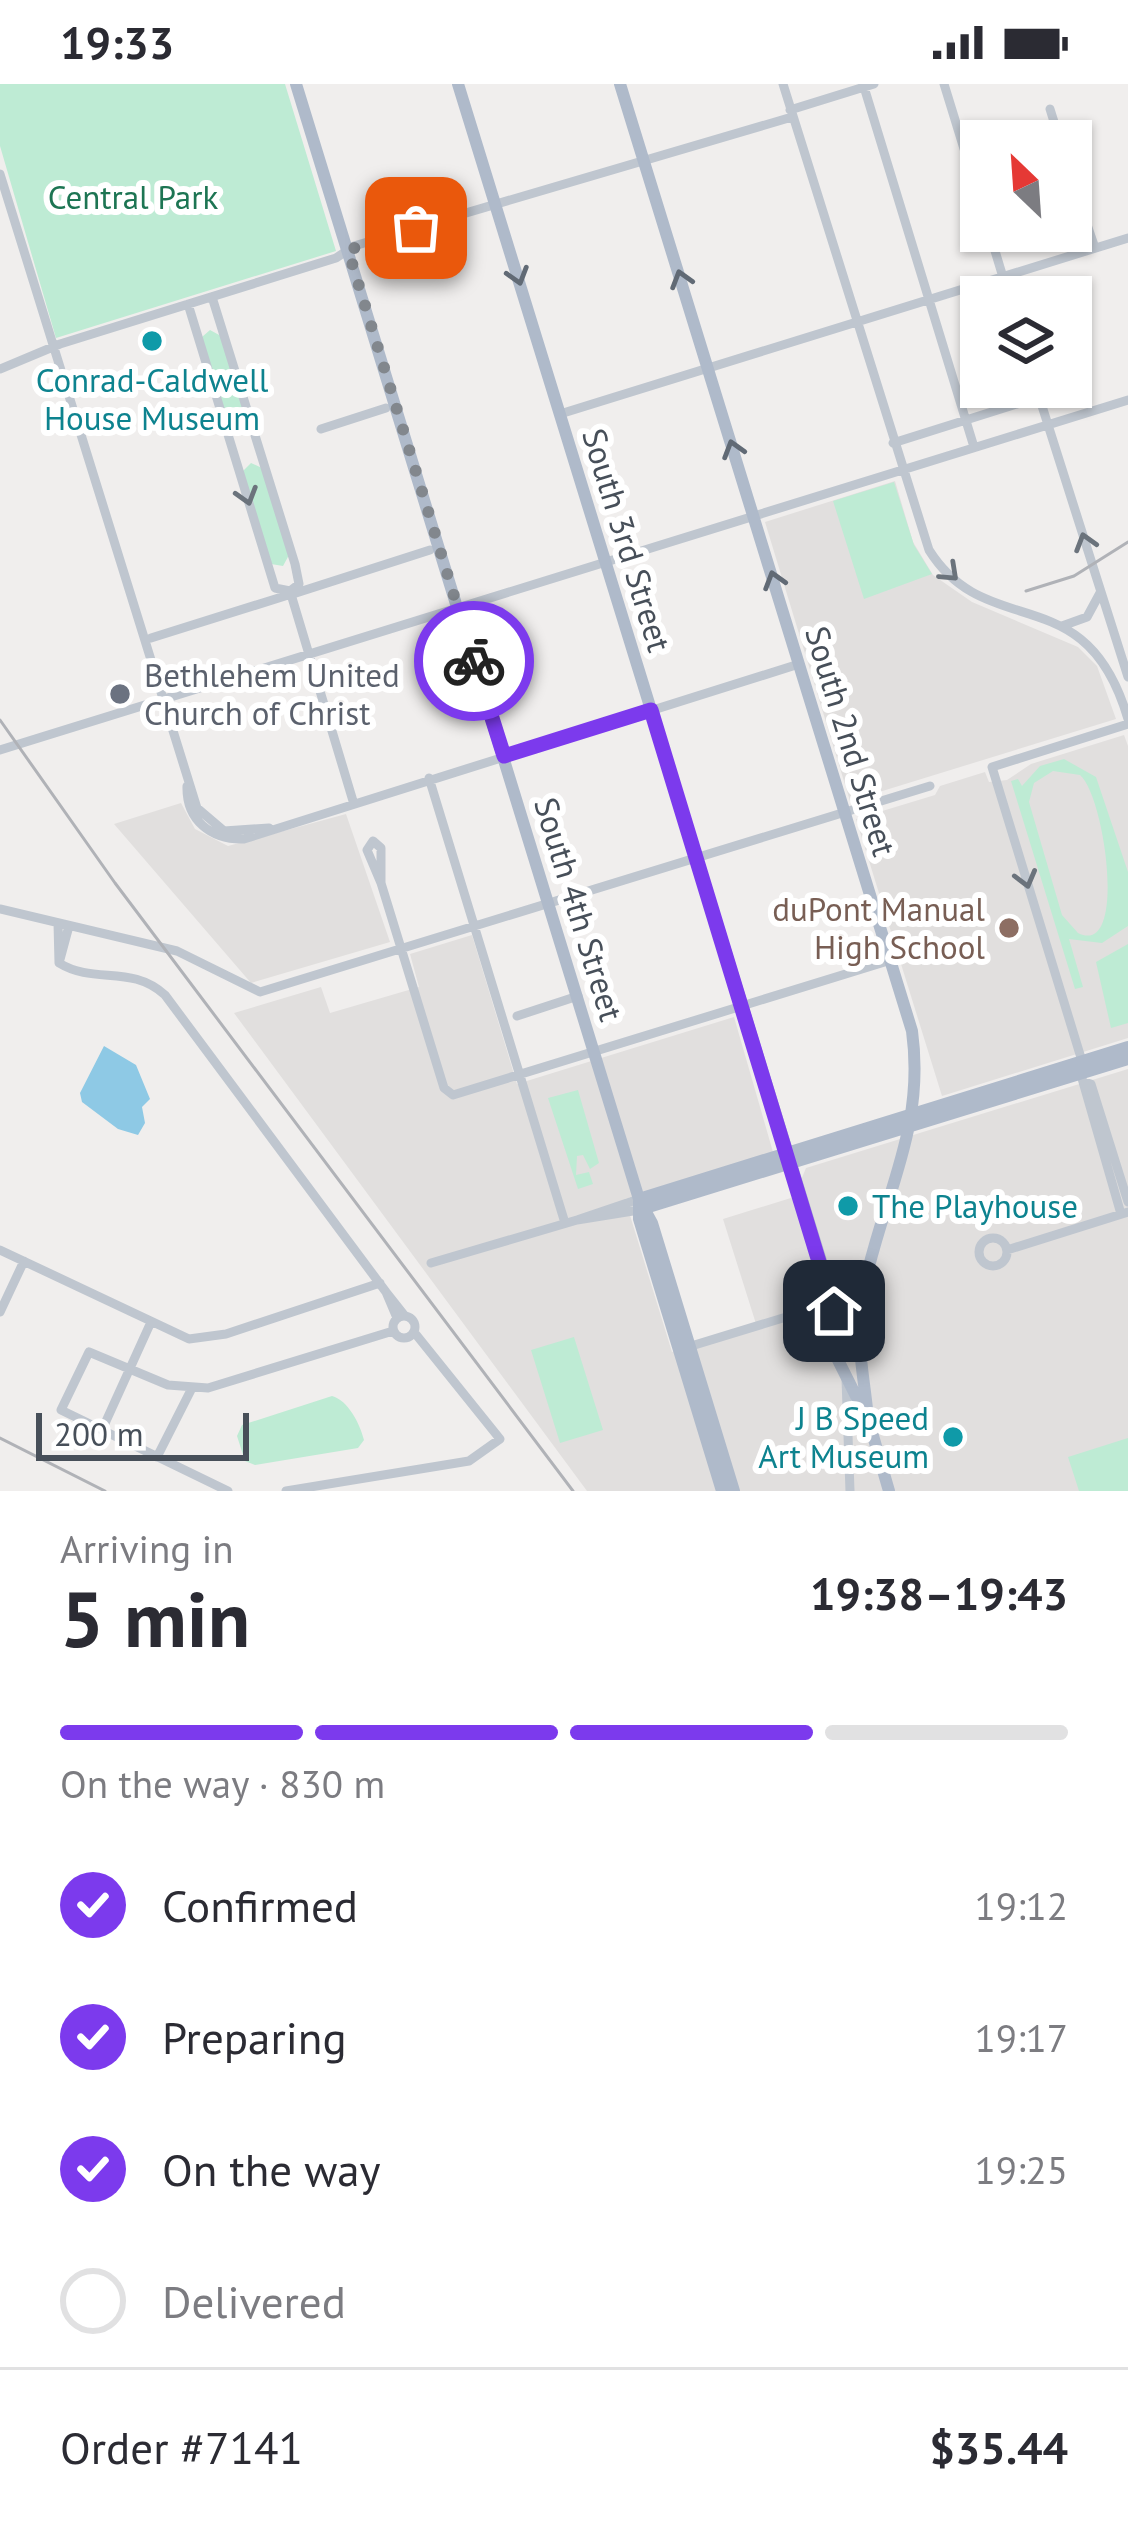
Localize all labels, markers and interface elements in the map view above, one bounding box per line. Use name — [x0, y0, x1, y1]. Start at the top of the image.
text: 19:33 — [60, 13, 174, 71]
north arrow — [960, 120, 1092, 252]
map controls — [960, 120, 1092, 408]
park label: Central Park — [48, 175, 218, 218]
pin — [365, 177, 467, 279]
icon: bag — [383, 195, 449, 261]
one-way arrow — [503, 265, 528, 286]
one-way arrow — [670, 269, 695, 290]
button: layers — [960, 276, 1092, 408]
marker: Conrad-Caldwell House Museum — [139, 328, 165, 354]
place label: Conrad-Caldwell House Museum — [36, 358, 269, 439]
street label: South 3rd Street — [573, 423, 682, 657]
one-way arrow — [722, 439, 747, 460]
one-way arrow — [233, 485, 258, 506]
one-way arrow — [1074, 532, 1099, 553]
one-way arrow — [936, 559, 957, 580]
one-way arrow — [763, 570, 788, 591]
courier — [414, 601, 534, 721]
street label: South 2nd Street — [796, 621, 907, 861]
icon: bike — [441, 628, 507, 694]
place label: Bethlehem United Church of Christ — [144, 653, 400, 734]
marker: Bethlehem United Church of Christ — [107, 681, 133, 707]
street label: South 4th Street — [525, 792, 634, 1026]
one-way arrow — [1012, 868, 1037, 888]
place label: duPont Manual High School — [772, 887, 985, 968]
marker: duPont Manual High School — [996, 915, 1022, 941]
place label: The Playhouse — [872, 1184, 1078, 1227]
marker: The Playhouse — [835, 1193, 861, 1219]
pin — [783, 1260, 885, 1362]
icon: home — [801, 1278, 867, 1344]
place label: J B Speed Art Museum — [758, 1396, 929, 1477]
scale bar — [36, 1407, 249, 1460]
text: 200 m — [54, 1412, 144, 1455]
marker: J B Speed Art Museum — [940, 1424, 966, 1450]
text: Arriving in — [60, 1523, 234, 1574]
text: 19:38–19:43 — [810, 1564, 1068, 1622]
text: 5 min — [60, 1568, 250, 1669]
text: On the way · 830 m — [60, 1758, 385, 1809]
icon: check — [60, 1872, 126, 1938]
text: Confirmed — [162, 1876, 358, 1934]
text: 19:12 — [974, 1880, 1068, 1931]
icon: check — [60, 2004, 126, 2070]
text: Preparing — [162, 2008, 347, 2066]
text: 19:17 — [974, 2012, 1068, 2063]
icon: check — [60, 2136, 126, 2202]
text: On the way — [162, 2140, 381, 2198]
text: 19:25 — [974, 2144, 1068, 2195]
text: Delivered — [162, 2272, 346, 2330]
text: Order #7141 — [60, 2418, 303, 2476]
text: $35.44 — [929, 2418, 1068, 2476]

